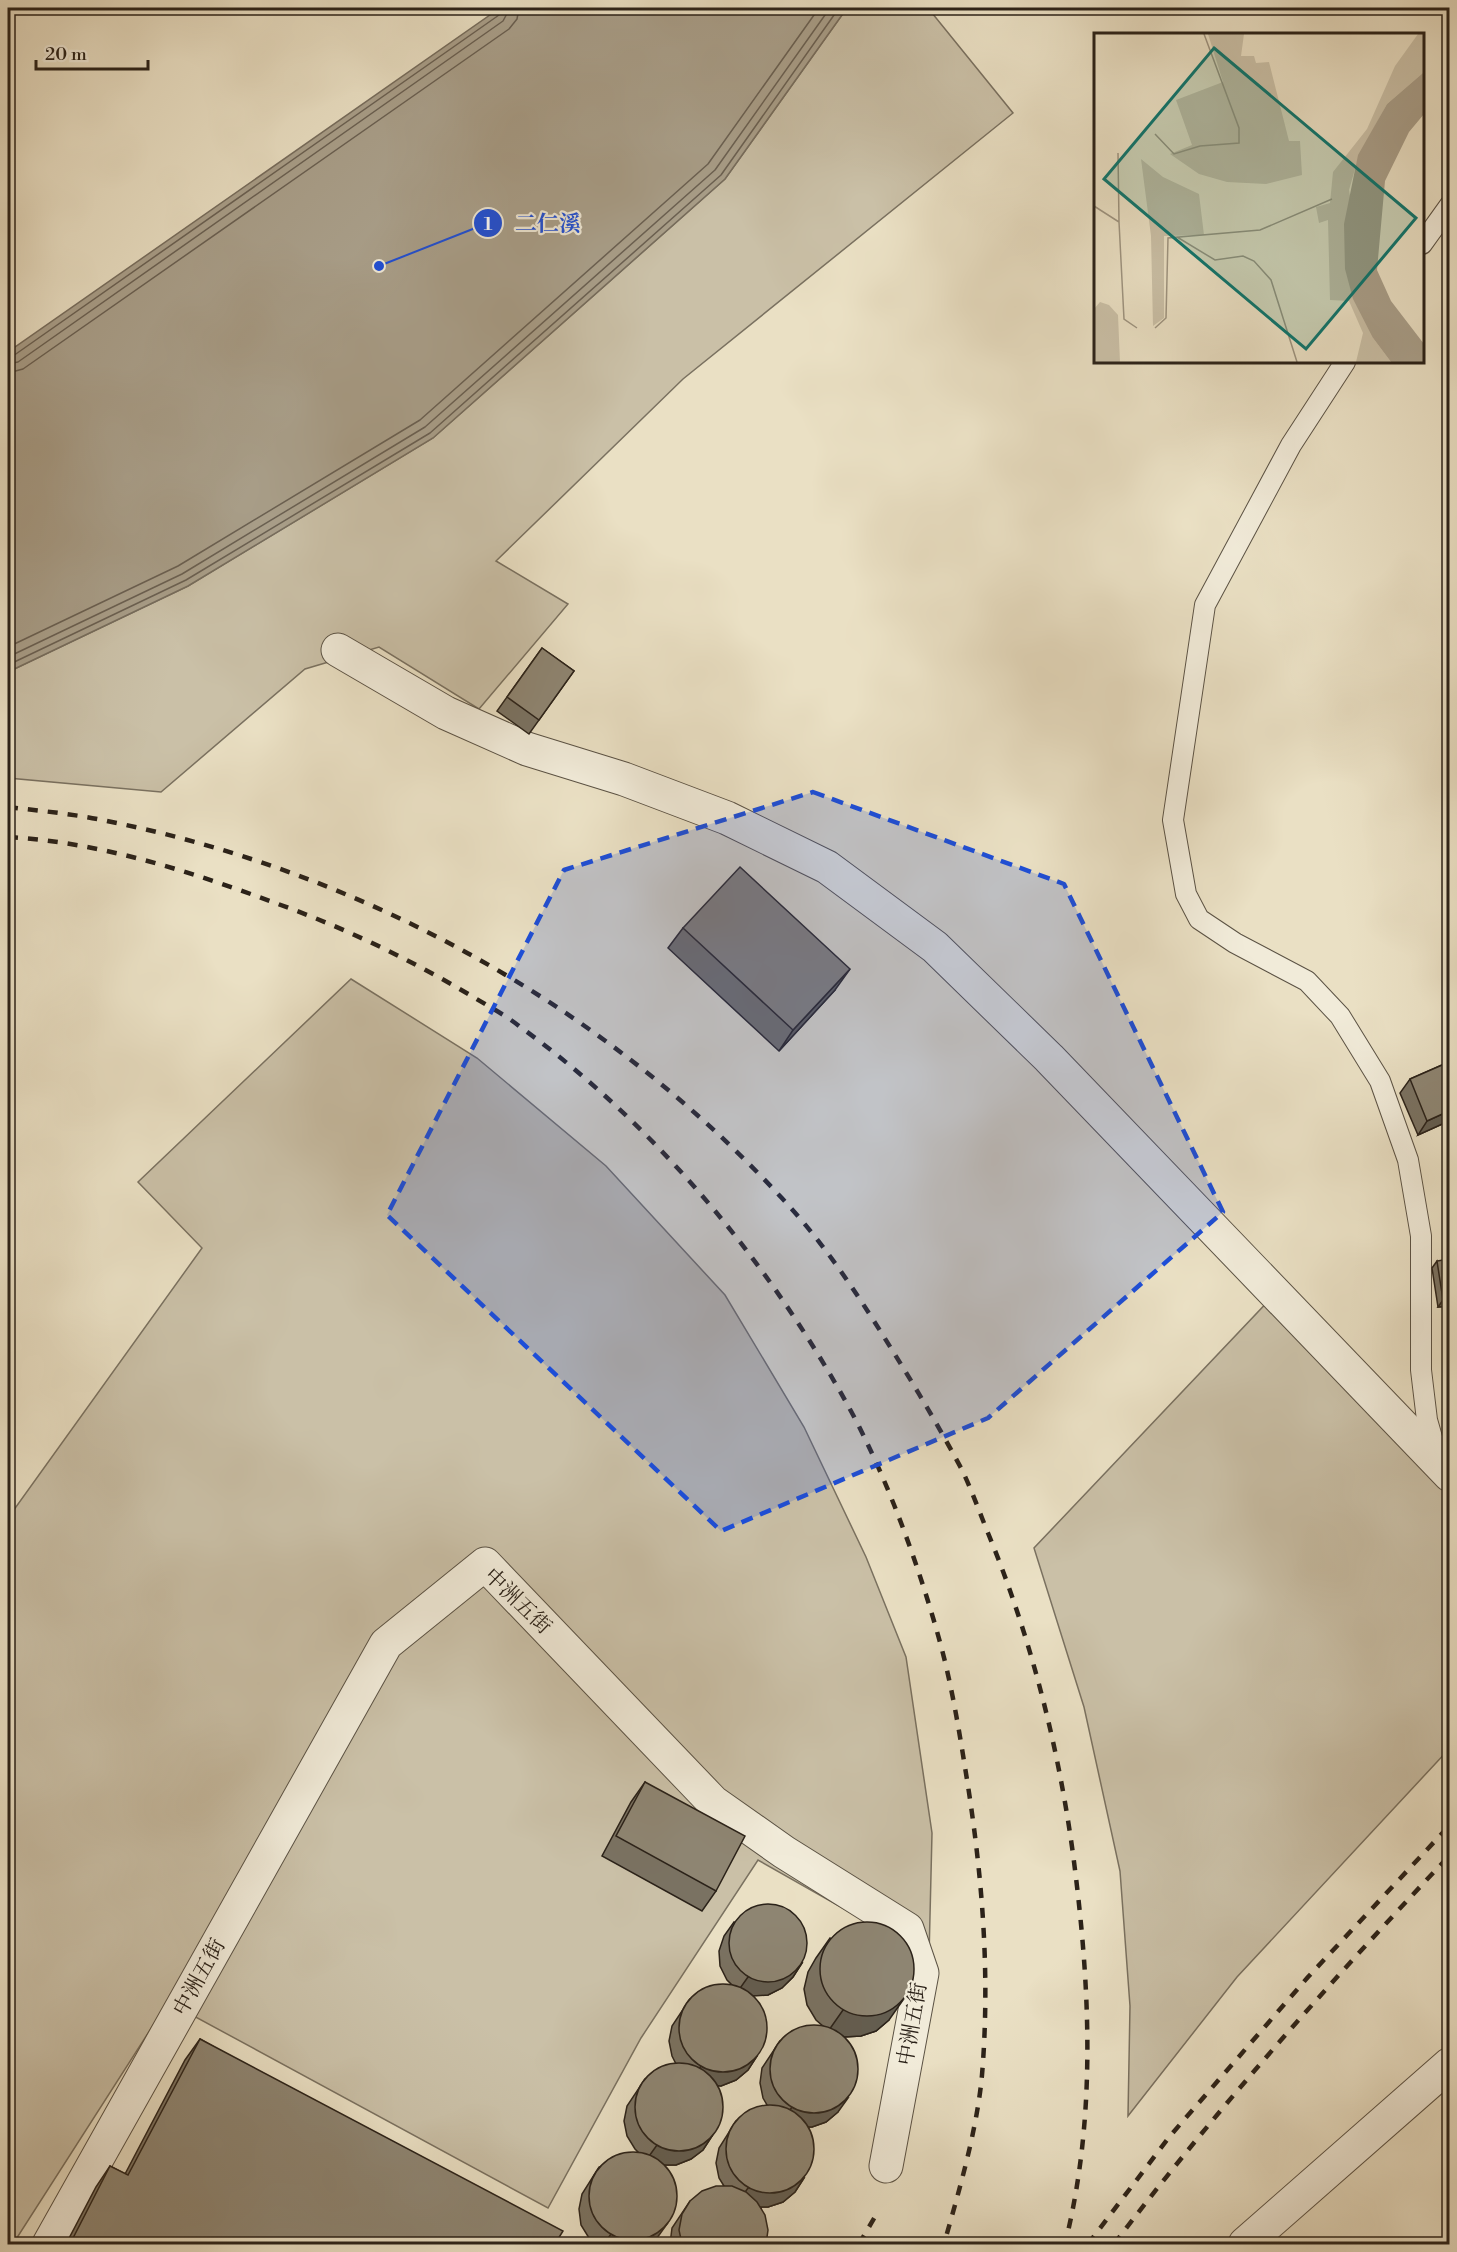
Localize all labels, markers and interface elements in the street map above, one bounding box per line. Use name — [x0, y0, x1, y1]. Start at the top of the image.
scale bar — [36, 33, 148, 71]
inset map — [1094, 33, 1424, 363]
text: 20 m — [45, 43, 87, 66]
callout: 二仁溪 — [473, 203, 593, 243]
text: 二仁溪 — [515, 211, 581, 238]
text: 1 — [484, 213, 493, 236]
street label: 中洲五街 — [478, 1563, 557, 1640]
street label: 中洲五街 — [168, 1934, 232, 2021]
street label: 中洲五街 — [893, 1981, 933, 2068]

